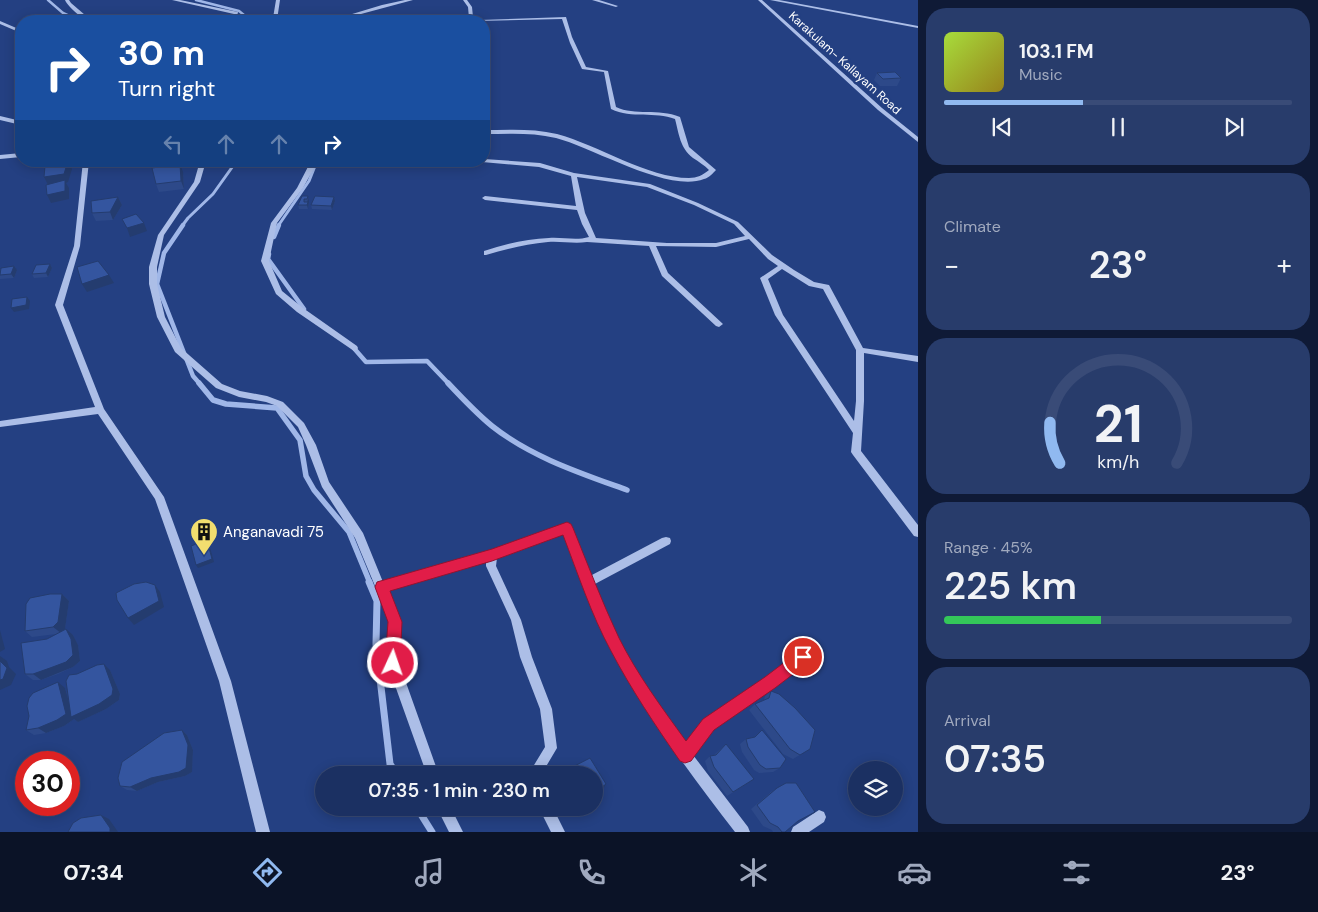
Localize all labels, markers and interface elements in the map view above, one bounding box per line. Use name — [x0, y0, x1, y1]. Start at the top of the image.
street label: Karakulam- Kallayam Road — [785, 8, 905, 118]
text: 30 m — [118, 30, 205, 76]
icon: right — [35, 35, 100, 100]
text: 103.1 FM — [1019, 39, 1094, 64]
text: Music — [1019, 64, 1063, 85]
text: Turn right — [118, 74, 215, 103]
icon: previous — [988, 113, 1016, 141]
icon: pause — [1104, 113, 1132, 141]
icon: next — [1220, 113, 1248, 141]
icon: left — [159, 130, 187, 158]
icon: ahead — [212, 130, 240, 158]
icon: ahead — [265, 130, 293, 158]
icon: right — [318, 130, 346, 158]
text: Climate — [944, 216, 1001, 237]
text: 23° — [1089, 240, 1147, 290]
text: − — [944, 247, 959, 284]
text: + — [1277, 247, 1292, 284]
text: 21 — [1094, 390, 1142, 458]
text: km/h — [1097, 450, 1139, 474]
building icon: Anganavadi 75 — [189, 517, 219, 556]
place label: Anganavadi 75 — [223, 522, 324, 542]
text: Range · 45% — [944, 537, 1033, 558]
text: 225 km — [944, 561, 1077, 611]
position arrow — [366, 636, 418, 688]
pin — [782, 636, 824, 678]
icon: arrive — [789, 643, 817, 671]
text: Arrival — [944, 710, 991, 731]
text: 07:35 — [944, 734, 1046, 784]
speed limit sign: 30 — [15, 751, 80, 816]
map controls — [848, 761, 903, 816]
button: layers — [848, 761, 903, 816]
text: 07:35 · 1 min · 230 m — [368, 778, 550, 803]
icon: directions — [250, 855, 285, 890]
icon: music — [412, 855, 447, 890]
icon: phone — [574, 855, 609, 890]
icon: climate — [736, 855, 771, 890]
icon: car — [897, 855, 932, 890]
icon: filters — [1059, 855, 1094, 890]
text: 07:34 — [63, 858, 124, 887]
text: 23° — [1221, 858, 1255, 887]

